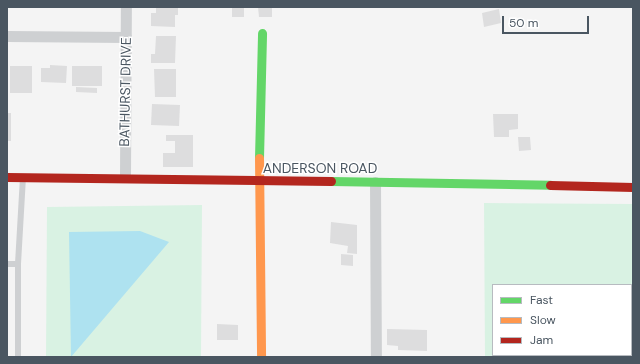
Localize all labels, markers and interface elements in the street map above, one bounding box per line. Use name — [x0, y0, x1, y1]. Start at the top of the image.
scale bar — [504, 8, 591, 34]
text: 50 m — [509, 15, 538, 31]
street label: BATHURST DRIVE — [116, 37, 134, 147]
street label: ANDERSON ROAD — [263, 160, 377, 176]
legend — [492, 284, 632, 356]
text: Fast — [530, 292, 553, 308]
text: Slow — [530, 312, 556, 328]
text: Jam — [530, 332, 553, 348]

